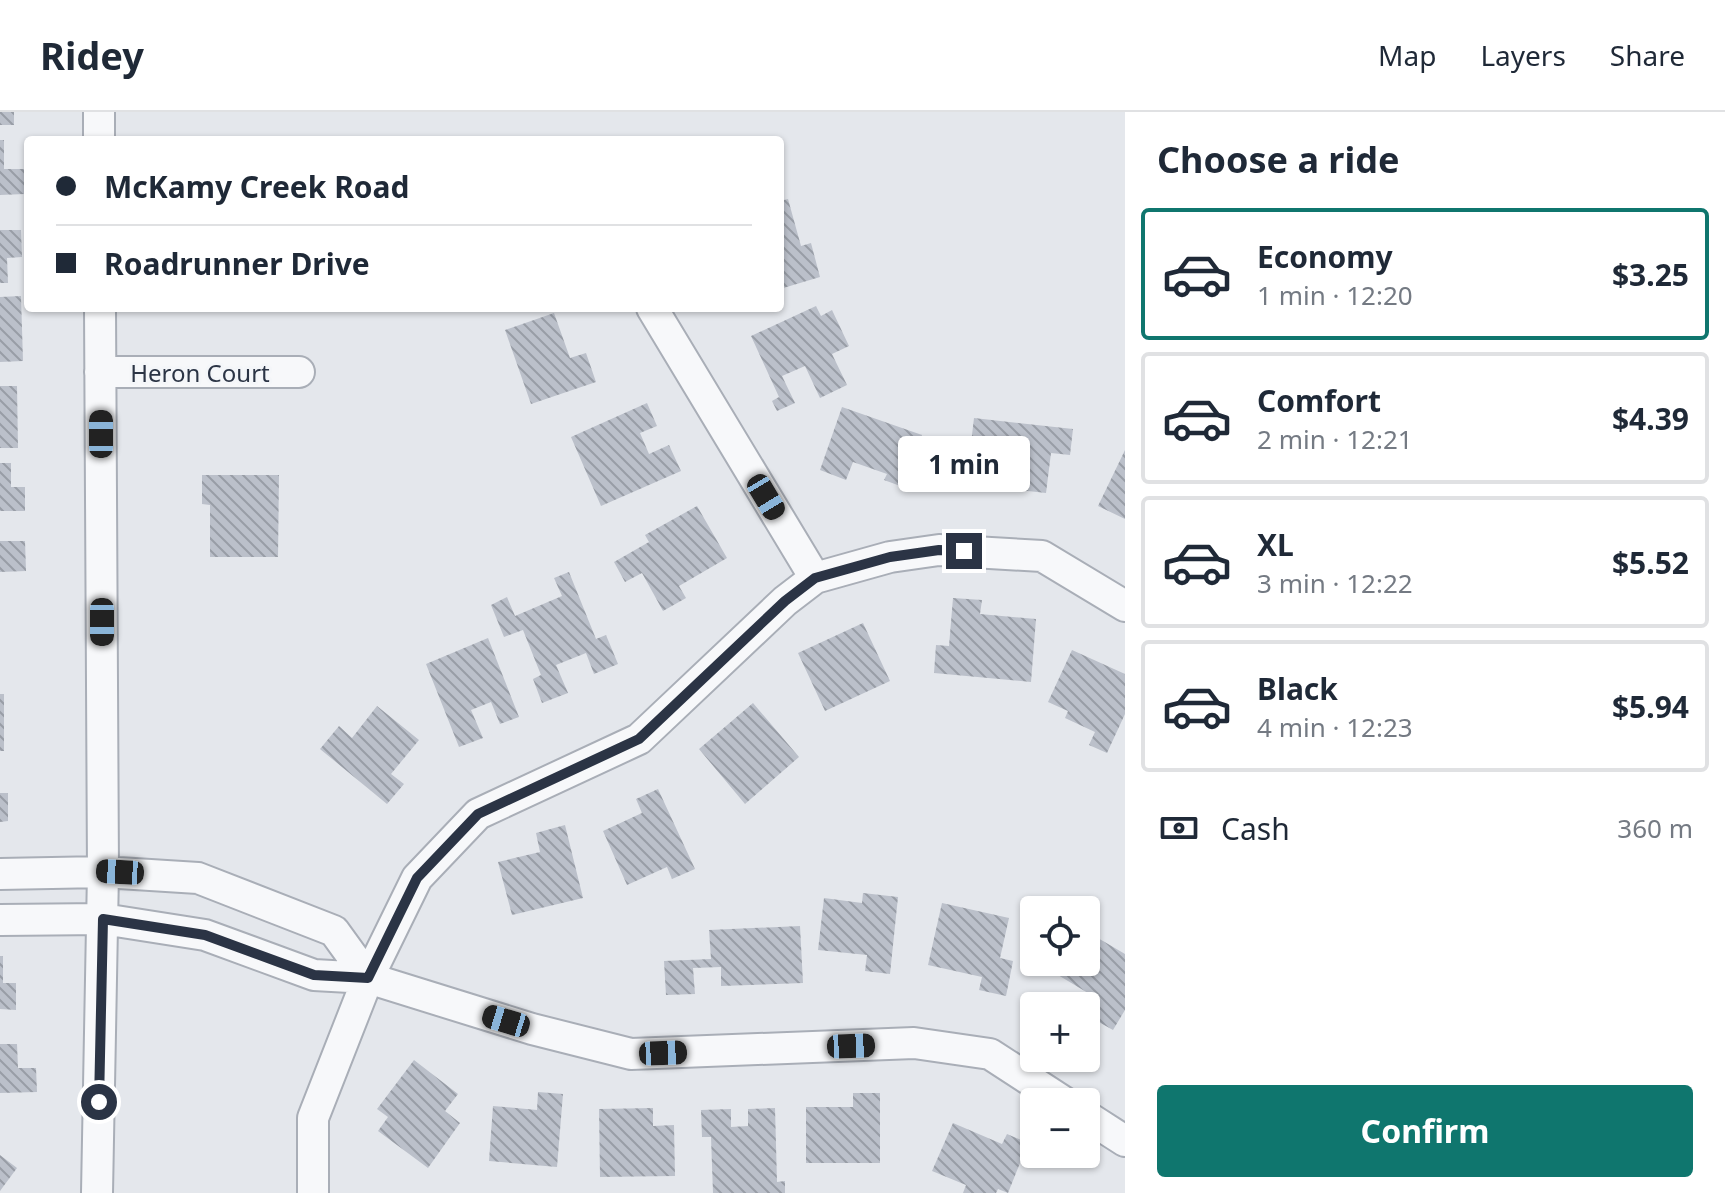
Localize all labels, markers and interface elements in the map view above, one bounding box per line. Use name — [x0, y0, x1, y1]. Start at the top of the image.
text: Ridey — [40, 29, 144, 81]
text: Map — [1378, 36, 1436, 74]
text: Layers — [1480, 36, 1566, 74]
text: Share — [1610, 36, 1685, 74]
text: Choose a ride — [1157, 135, 1399, 184]
text: McKamy Creek Road — [104, 166, 410, 207]
text: Economy — [1257, 236, 1393, 277]
icon: car — [1161, 238, 1233, 310]
text: Roadrunner Drive — [104, 243, 370, 284]
text: $3.25 — [1612, 254, 1689, 295]
text: 1 min · 12:20 — [1257, 277, 1413, 313]
street label: Heron Court — [130, 356, 270, 389]
text: Comfort — [1257, 380, 1381, 421]
icon: car — [1161, 382, 1233, 454]
text: $4.39 — [1612, 398, 1689, 439]
car — [89, 410, 113, 458]
text: 2 min · 12:21 — [1257, 421, 1413, 457]
callout: 1 min — [898, 435, 1030, 491]
text: 1 min — [928, 446, 1000, 482]
car — [743, 470, 789, 524]
text: XL — [1257, 524, 1294, 565]
icon: car — [1161, 526, 1233, 598]
route end — [946, 533, 982, 569]
text: $5.52 — [1612, 542, 1689, 583]
text: 3 min · 12:22 — [1257, 565, 1413, 601]
car — [90, 598, 114, 646]
text: Black — [1257, 668, 1338, 709]
icon: car — [1161, 670, 1233, 742]
text: $5.94 — [1612, 686, 1689, 727]
text: 4 min · 12:23 — [1257, 709, 1413, 745]
icon: cash — [1157, 806, 1201, 850]
text: Cash — [1221, 808, 1290, 849]
text: 360 m — [1617, 810, 1693, 846]
car — [95, 859, 145, 885]
map controls — [1020, 896, 1100, 1168]
button: locate — [1020, 896, 1100, 976]
button: + — [1020, 992, 1100, 1072]
car — [480, 1003, 532, 1039]
car — [827, 1033, 875, 1059]
car — [639, 1040, 687, 1066]
route start — [81, 1084, 117, 1120]
button: Confirm — [1157, 1085, 1693, 1177]
button: − — [1020, 1088, 1100, 1168]

